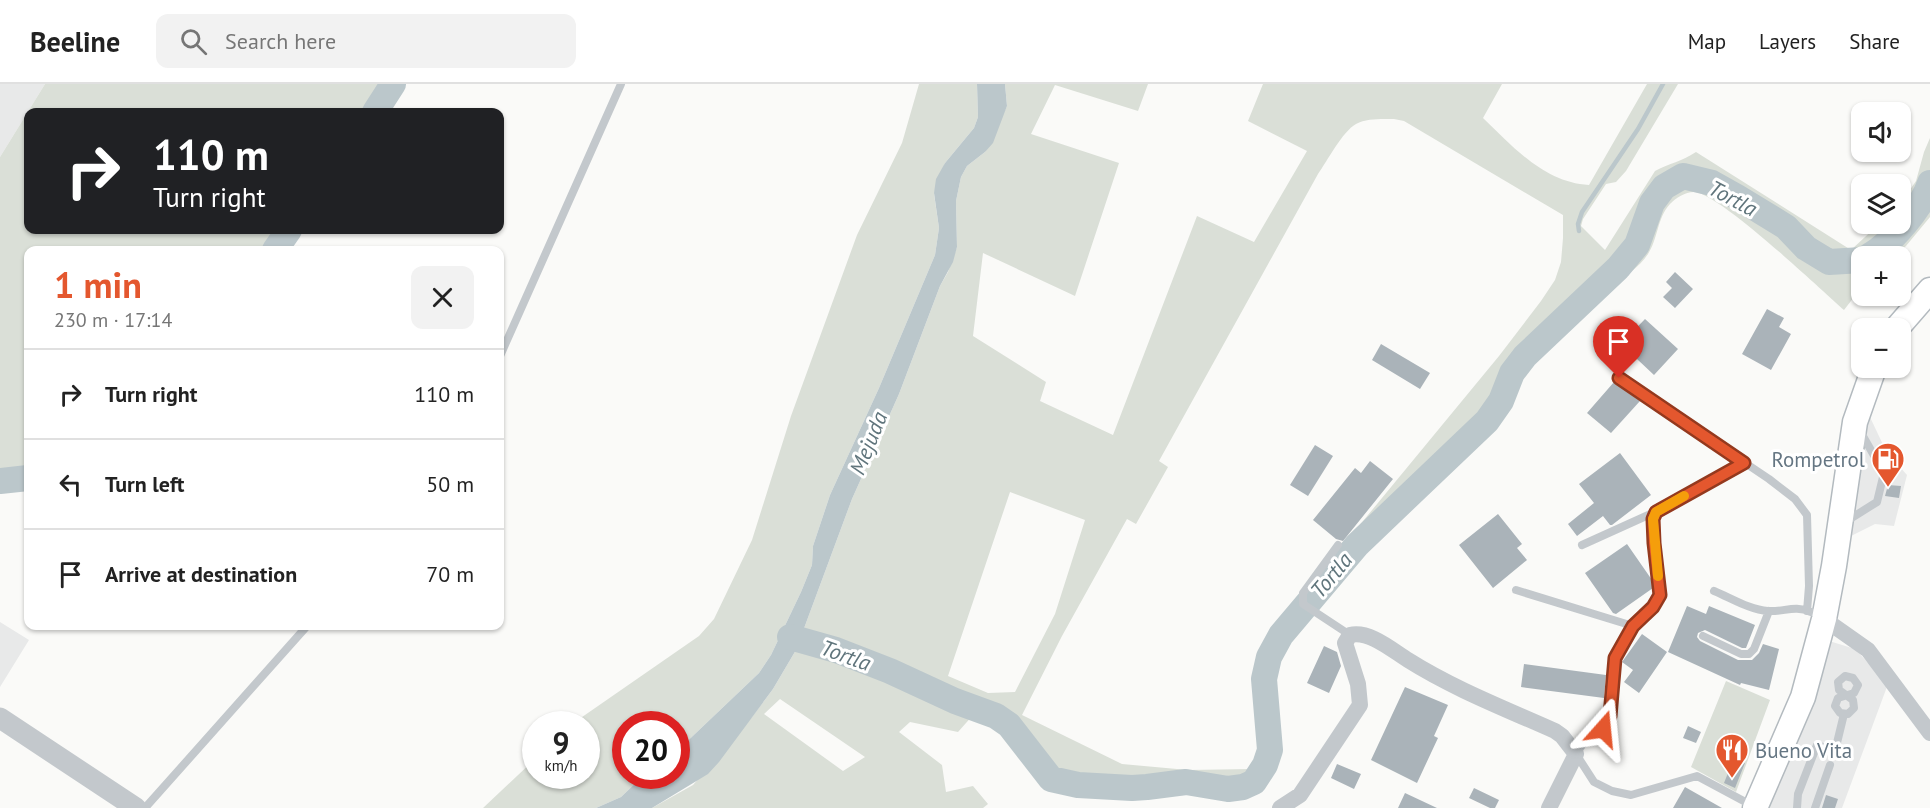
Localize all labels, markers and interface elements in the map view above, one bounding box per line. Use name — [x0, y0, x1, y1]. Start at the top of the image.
search box — [156, 14, 576, 68]
text: Beeline — [30, 23, 120, 60]
icon: search — [177, 25, 210, 58]
text: Search here — [225, 27, 336, 55]
text: Map — [1688, 28, 1726, 55]
text: Layers — [1759, 28, 1816, 55]
text: Share — [1849, 28, 1900, 55]
map controls — [1851, 102, 1911, 378]
button: sound — [1851, 102, 1911, 162]
text: 110 m — [153, 127, 269, 182]
icon: right — [54, 132, 132, 210]
water label: Tortla — [1704, 174, 1762, 222]
button: layers — [1851, 174, 1911, 234]
text: Turn right — [153, 180, 266, 214]
button: + — [1851, 246, 1911, 306]
text: 1 min — [54, 261, 142, 308]
button: close — [411, 266, 474, 329]
text: 230 m · 17:14 — [54, 307, 172, 333]
pin — [1593, 316, 1644, 378]
button: − — [1851, 318, 1911, 378]
icon: arrive — [1602, 325, 1635, 358]
icon: right — [54, 378, 87, 411]
text: Turn right — [105, 380, 197, 408]
text: 110 m — [414, 380, 474, 408]
water label: Mejuda — [843, 407, 893, 479]
fuel station icon: Rompetrol — [1870, 441, 1906, 488]
place label: Rompetrol — [1772, 446, 1865, 473]
icon: left — [54, 468, 87, 501]
text: Turn left — [105, 470, 185, 498]
text: 50 m — [426, 470, 474, 498]
water label: Tortla — [1304, 546, 1358, 604]
icon: arrive — [54, 558, 87, 591]
text: Arrive at destination — [105, 560, 297, 588]
text: 70 m — [426, 560, 474, 588]
water label: Tortla — [817, 633, 875, 677]
position arrow — [1571, 697, 1635, 761]
speed limit sign: 20 — [612, 711, 690, 789]
text: 9 — [552, 723, 570, 762]
restaurant icon: Bueno Vita — [1714, 732, 1750, 779]
place label: Bueno Vita — [1755, 737, 1852, 764]
text: km/h — [545, 756, 577, 775]

